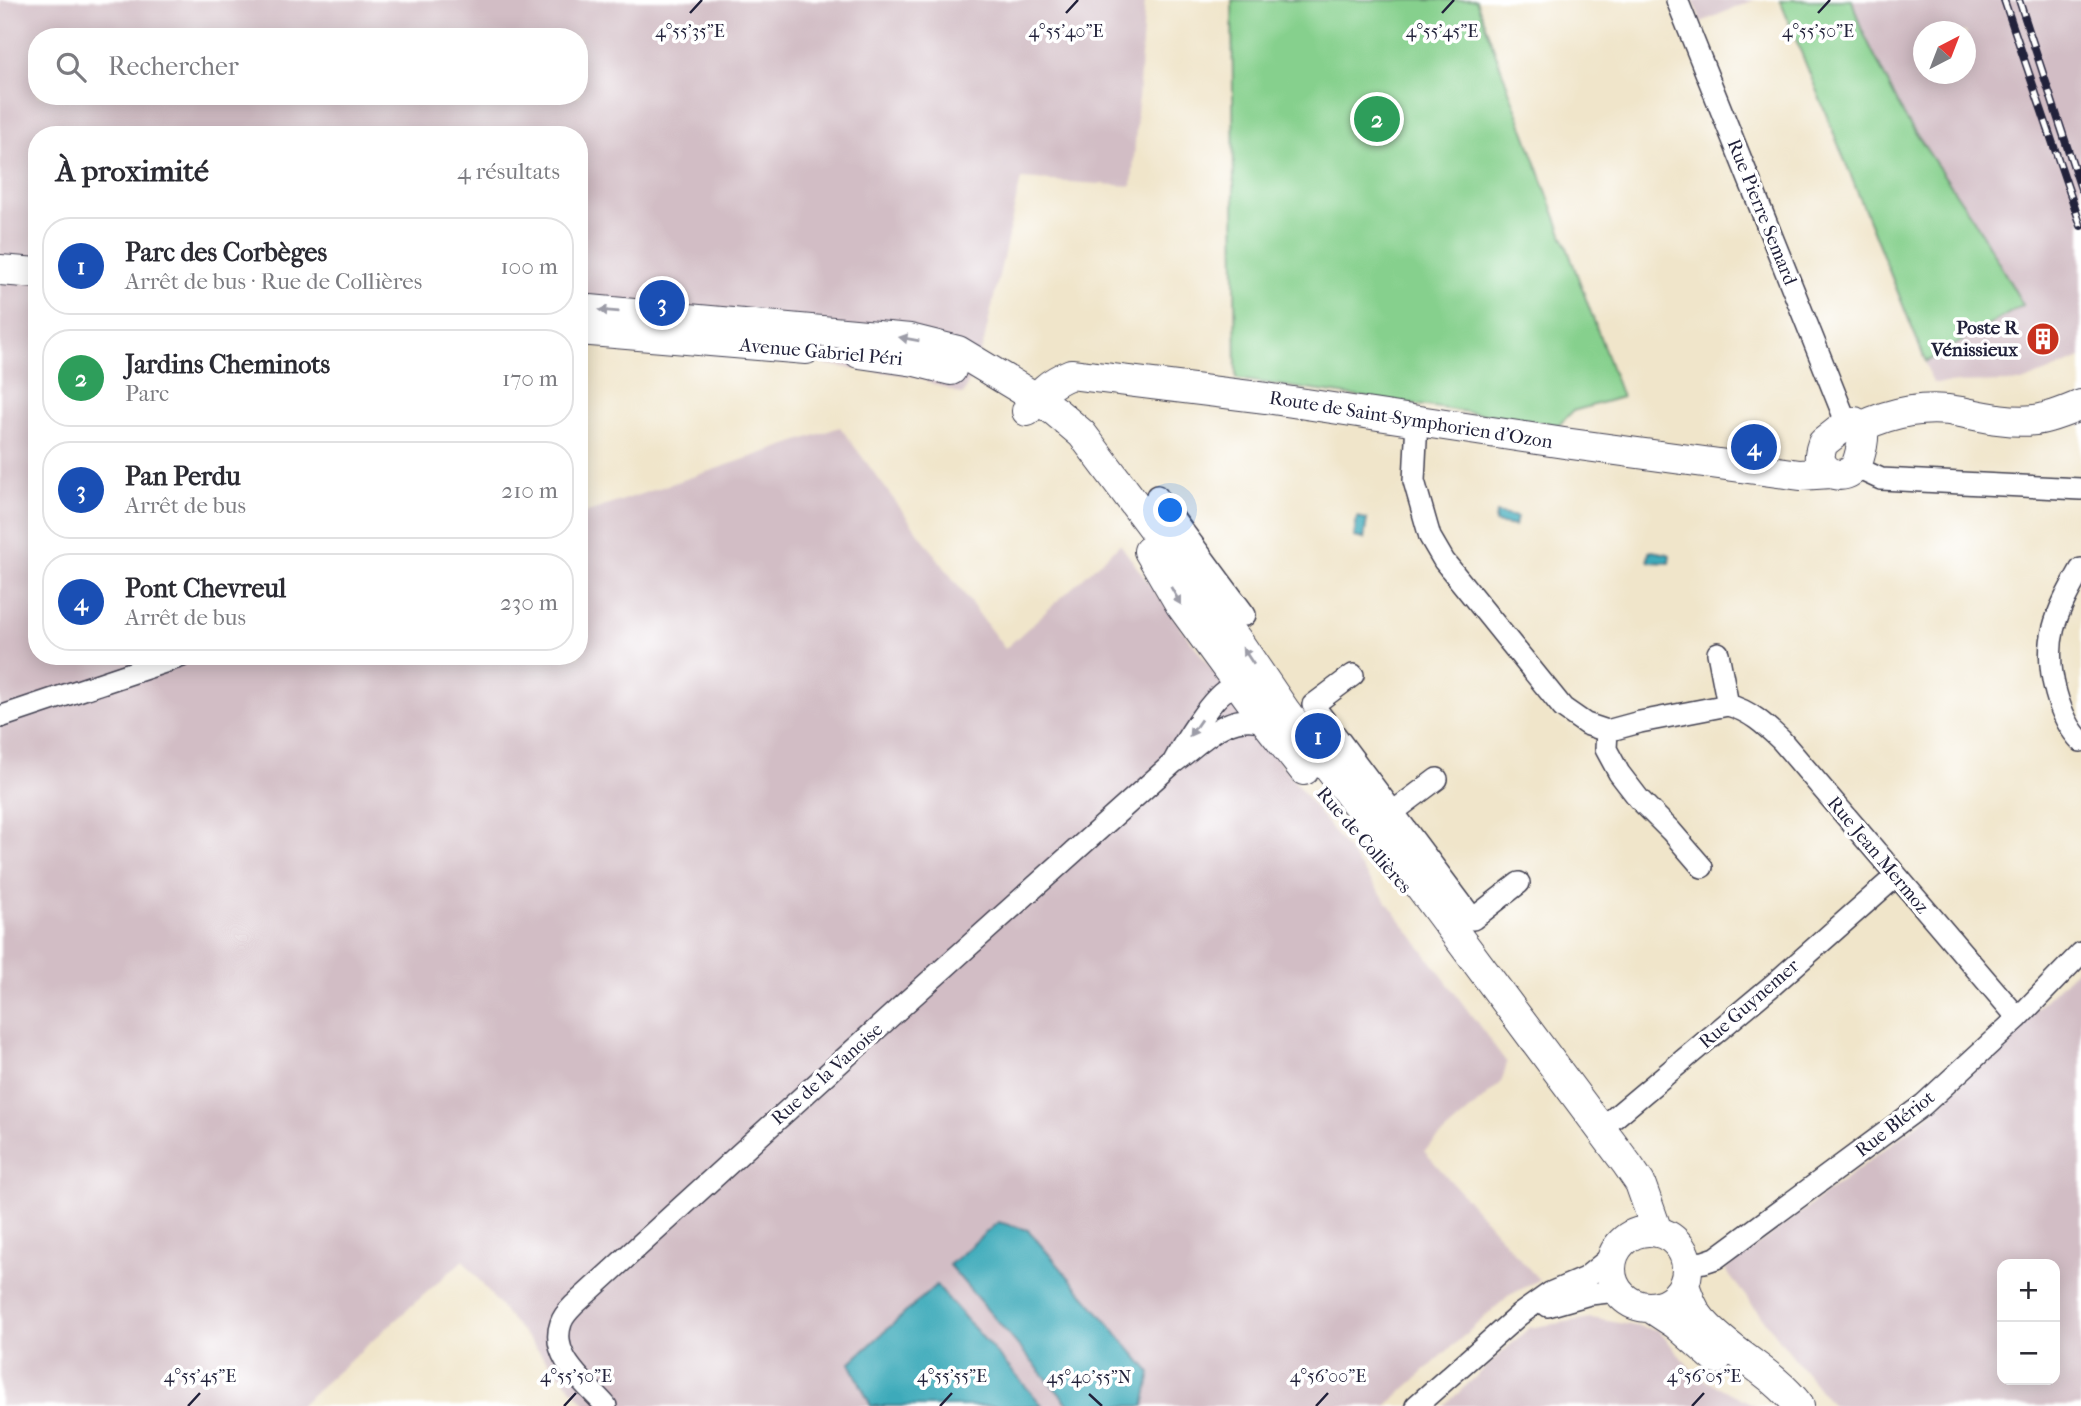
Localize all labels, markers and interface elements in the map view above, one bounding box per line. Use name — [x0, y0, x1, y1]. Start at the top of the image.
text: 4°55'35"E — [655, 21, 725, 42]
text: 4°55'40"E — [1028, 21, 1104, 42]
text: 4°55'45"E — [1406, 21, 1478, 42]
text: 4°55'50"E — [1782, 21, 1854, 42]
north arrow — [1913, 21, 1976, 84]
search box — [28, 28, 588, 105]
icon: search — [52, 48, 90, 86]
text: Rechercher — [108, 51, 239, 82]
pin: 2 — [1354, 93, 1400, 145]
street label: Rue Pierre Semard — [1723, 136, 1802, 289]
text: À proximité — [56, 154, 209, 189]
text: 4 résultats — [457, 158, 560, 185]
text: Parc des Corbèges — [125, 237, 327, 268]
text: 1 — [77, 253, 85, 280]
text: 100 m — [500, 253, 558, 280]
text: Arrêt de bus · Rue de Collières — [125, 268, 422, 295]
pin: 3 — [639, 277, 685, 329]
one-way arrow — [598, 306, 620, 317]
place label: Poste R Vénissieux — [1930, 317, 2019, 361]
building icon: Poste R Vénissieux — [2024, 320, 2062, 358]
street label: Avenue Gabriel Péri — [737, 334, 904, 370]
one-way arrow — [898, 334, 920, 345]
text: Jardins Cheminots — [125, 349, 330, 380]
text: 2 — [75, 365, 87, 392]
text: 170 m — [502, 365, 558, 392]
text: Parc — [125, 380, 169, 407]
street label: Route de Saint-Symphorien d'Ozon — [1268, 387, 1554, 453]
pin: 4 — [1731, 421, 1777, 473]
text: Pan Perdu — [125, 461, 241, 492]
text: 3 — [76, 477, 86, 504]
text: 210 m — [501, 477, 558, 504]
text: Arrêt de bus — [125, 492, 246, 519]
your location — [1153, 493, 1187, 527]
text: Pont Chevreul — [125, 573, 286, 604]
one-way arrow — [1170, 587, 1182, 606]
text: 4 — [74, 589, 88, 616]
text: 230 m — [500, 589, 558, 616]
text: Arrêt de bus — [125, 604, 246, 631]
one-way arrow — [1242, 647, 1255, 666]
pin: 1 — [1295, 710, 1341, 762]
one-way arrow — [1188, 719, 1202, 737]
street label: Rue de Collières — [1312, 782, 1416, 898]
street label: Rue Jean Mermoz — [1823, 792, 1933, 918]
street label: Rue Guynemer — [1695, 954, 1804, 1053]
street label: Rue de la Vanoise — [767, 1018, 887, 1130]
street label: Rue Blériot — [1851, 1086, 1939, 1162]
map controls — [1997, 1259, 2060, 1385]
button: + — [1997, 1259, 2060, 1322]
button: − — [1997, 1322, 2060, 1385]
text: 4°55'45"E — [164, 1366, 236, 1387]
text: 4°55'50"E — [540, 1366, 612, 1387]
text: 4°55'55"E — [917, 1366, 987, 1387]
text: 4°56'00"E — [1290, 1366, 1366, 1387]
text: 4°56'05"E — [1667, 1366, 1741, 1387]
text: 45°40'55"N — [1046, 1367, 1132, 1388]

